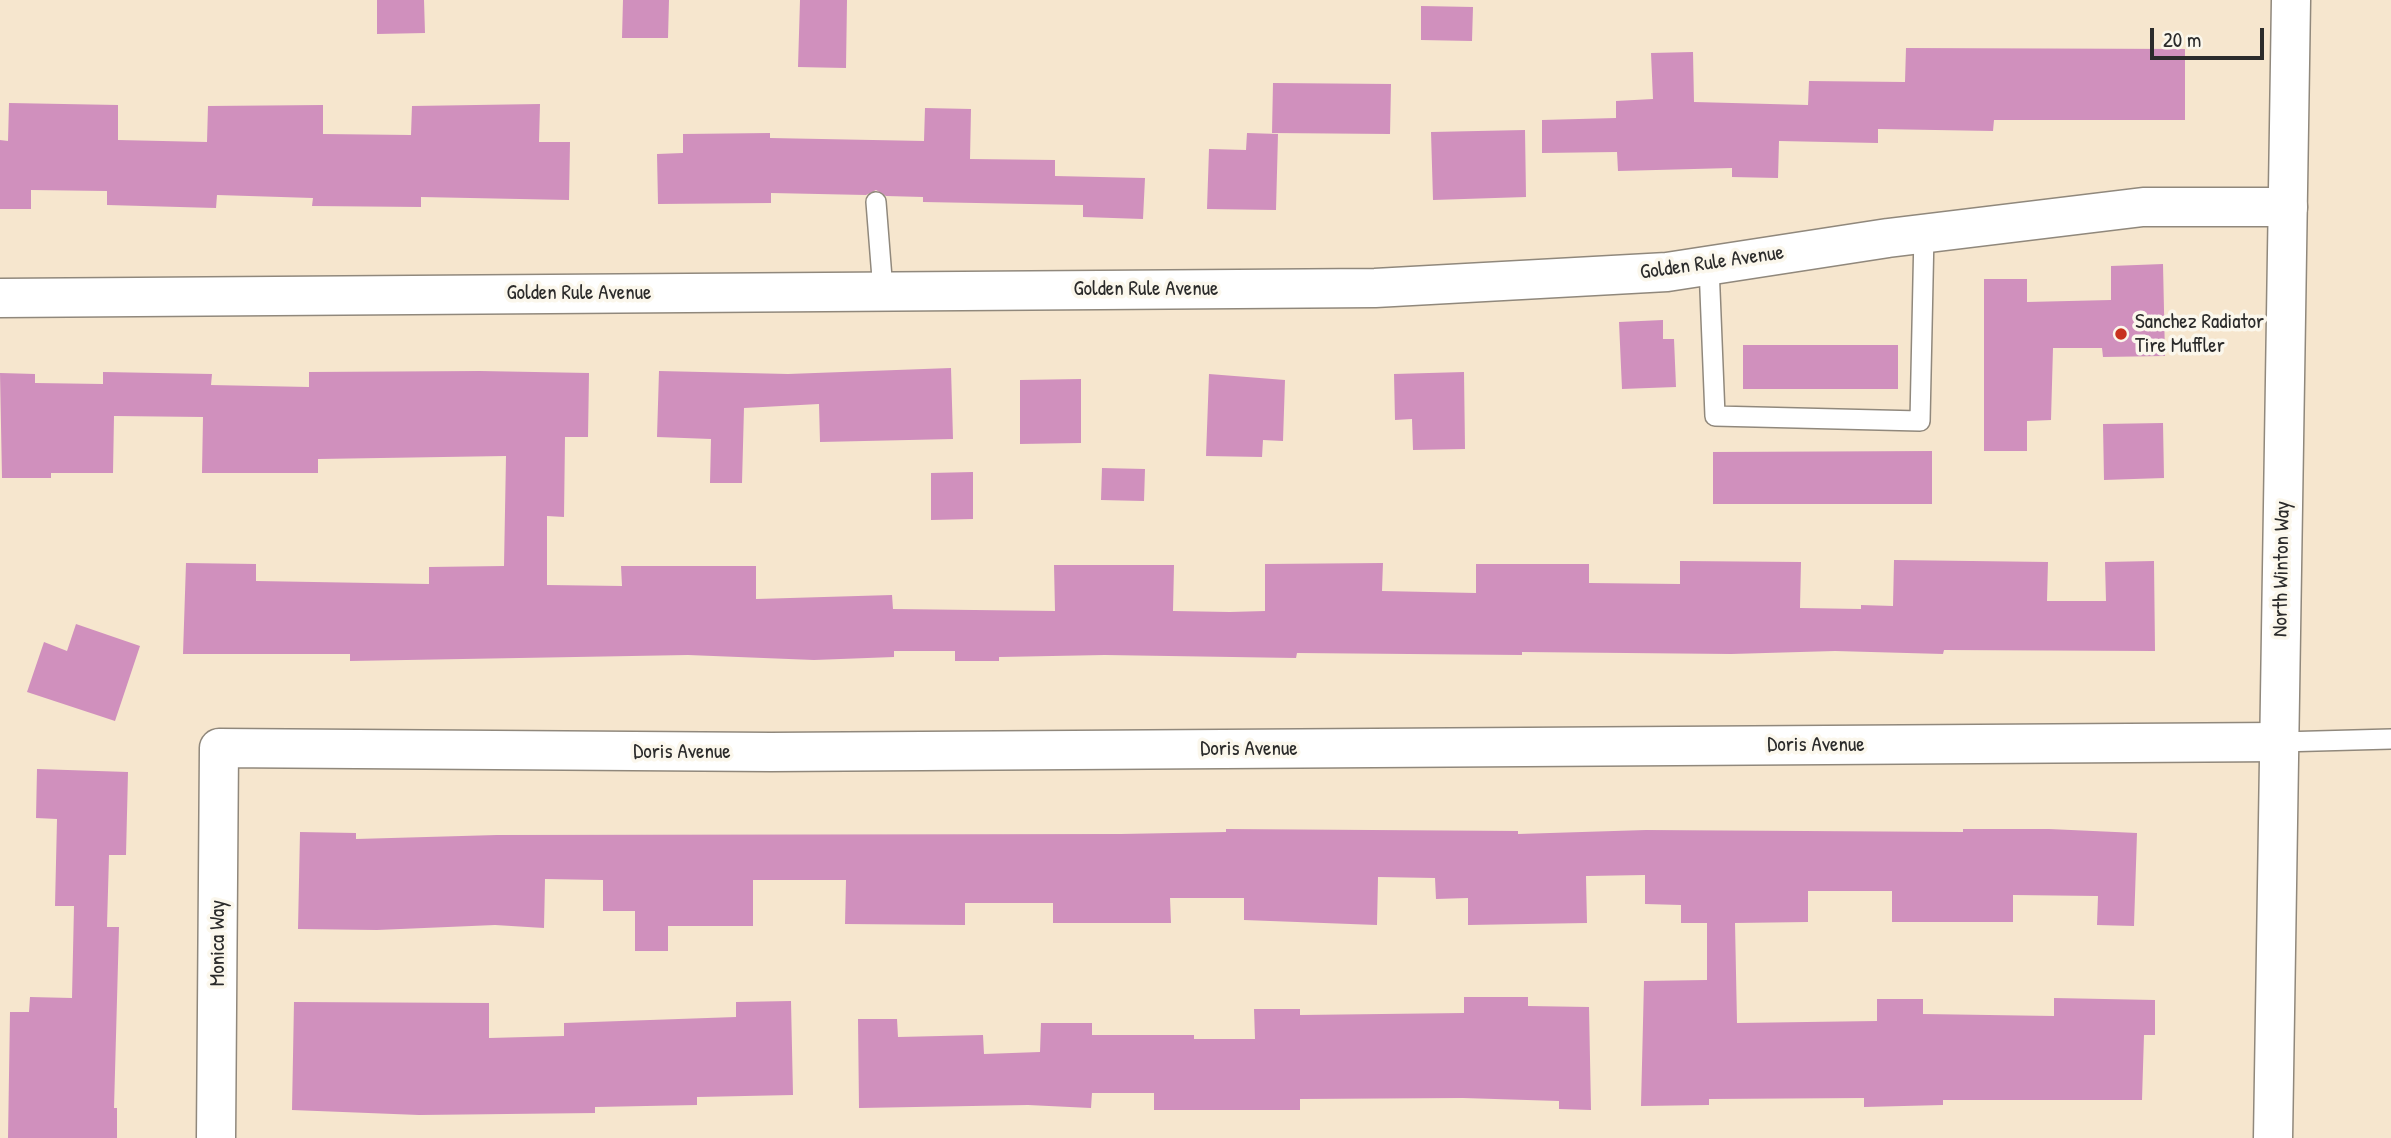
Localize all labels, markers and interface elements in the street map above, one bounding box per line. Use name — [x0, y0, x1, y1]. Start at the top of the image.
scale bar — [2153, 14, 2267, 58]
text: 20 m — [2163, 25, 2201, 54]
street label: Golden Rule Avenue — [1638, 240, 1786, 286]
street label: Golden Rule Avenue — [1074, 276, 1218, 302]
street label: Golden Rule Avenue — [507, 280, 651, 306]
place label: Sanchez Radiator Tire Muffler — [2135, 309, 2264, 359]
marker: Sanchez Radiator Tire Muffler — [2113, 326, 2129, 342]
street label: North Winton Way — [2268, 501, 2296, 637]
street label: Doris Avenue — [1767, 732, 1865, 758]
street label: Doris Avenue — [1200, 736, 1298, 762]
street label: Doris Avenue — [633, 739, 731, 765]
street label: Monica Way — [205, 900, 231, 986]

